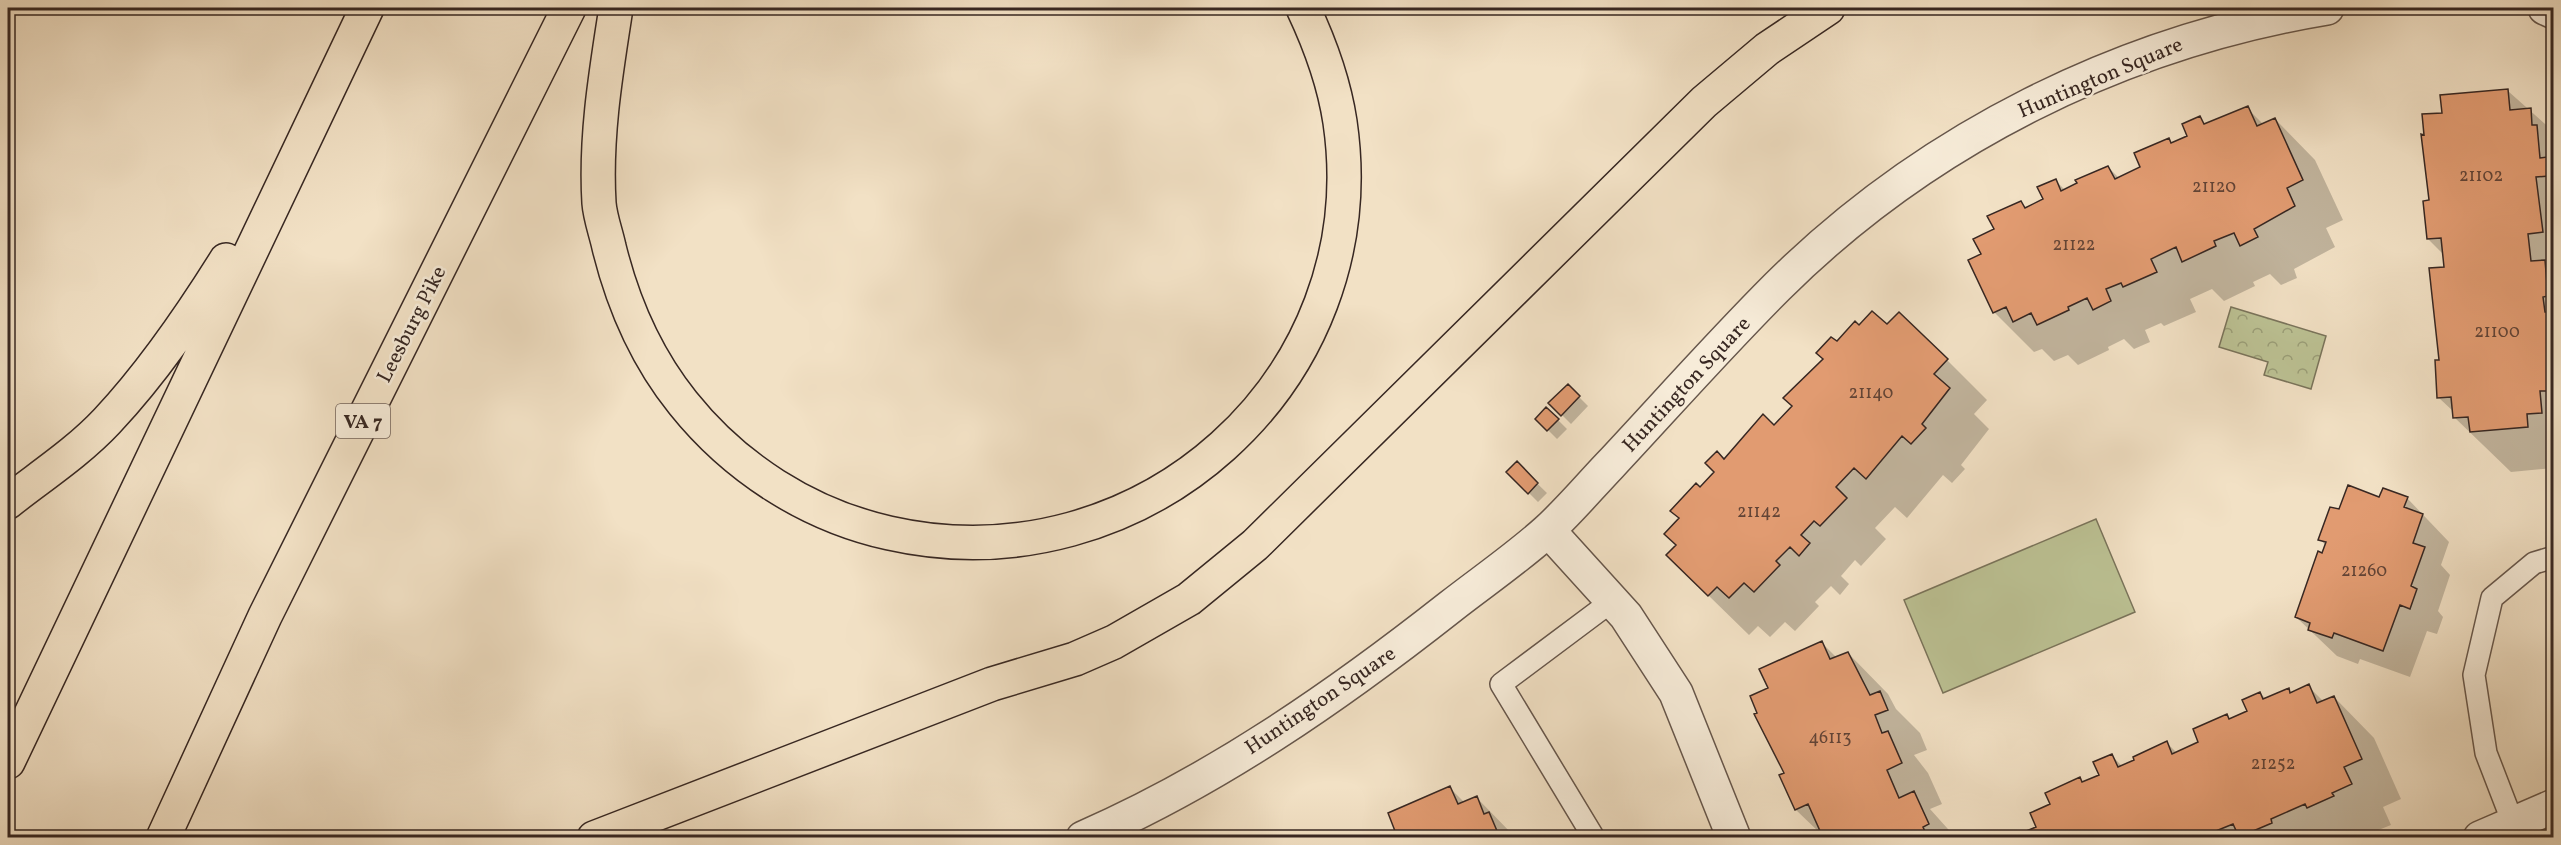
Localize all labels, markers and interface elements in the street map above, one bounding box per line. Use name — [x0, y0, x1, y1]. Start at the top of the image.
street label: Huntington Square — [2014, 31, 2187, 126]
house number: 21102 — [2459, 164, 2503, 189]
house number: 21120 — [2192, 175, 2236, 200]
house number: 21122 — [2053, 233, 2095, 258]
street label: Leesburg Pike — [371, 261, 454, 388]
street label: Huntington Square — [1616, 311, 1758, 459]
house number: 21100 — [2474, 320, 2520, 345]
house number: 21140 — [1849, 381, 1894, 406]
road number: VA 7 — [336, 404, 390, 438]
house number: 21142 — [1737, 500, 1781, 525]
house number: 21260 — [2341, 559, 2387, 584]
street label: Huntington Square — [1240, 640, 1402, 763]
house number: 46113 — [1809, 726, 1851, 751]
house number: 21252 — [2251, 752, 2295, 777]

